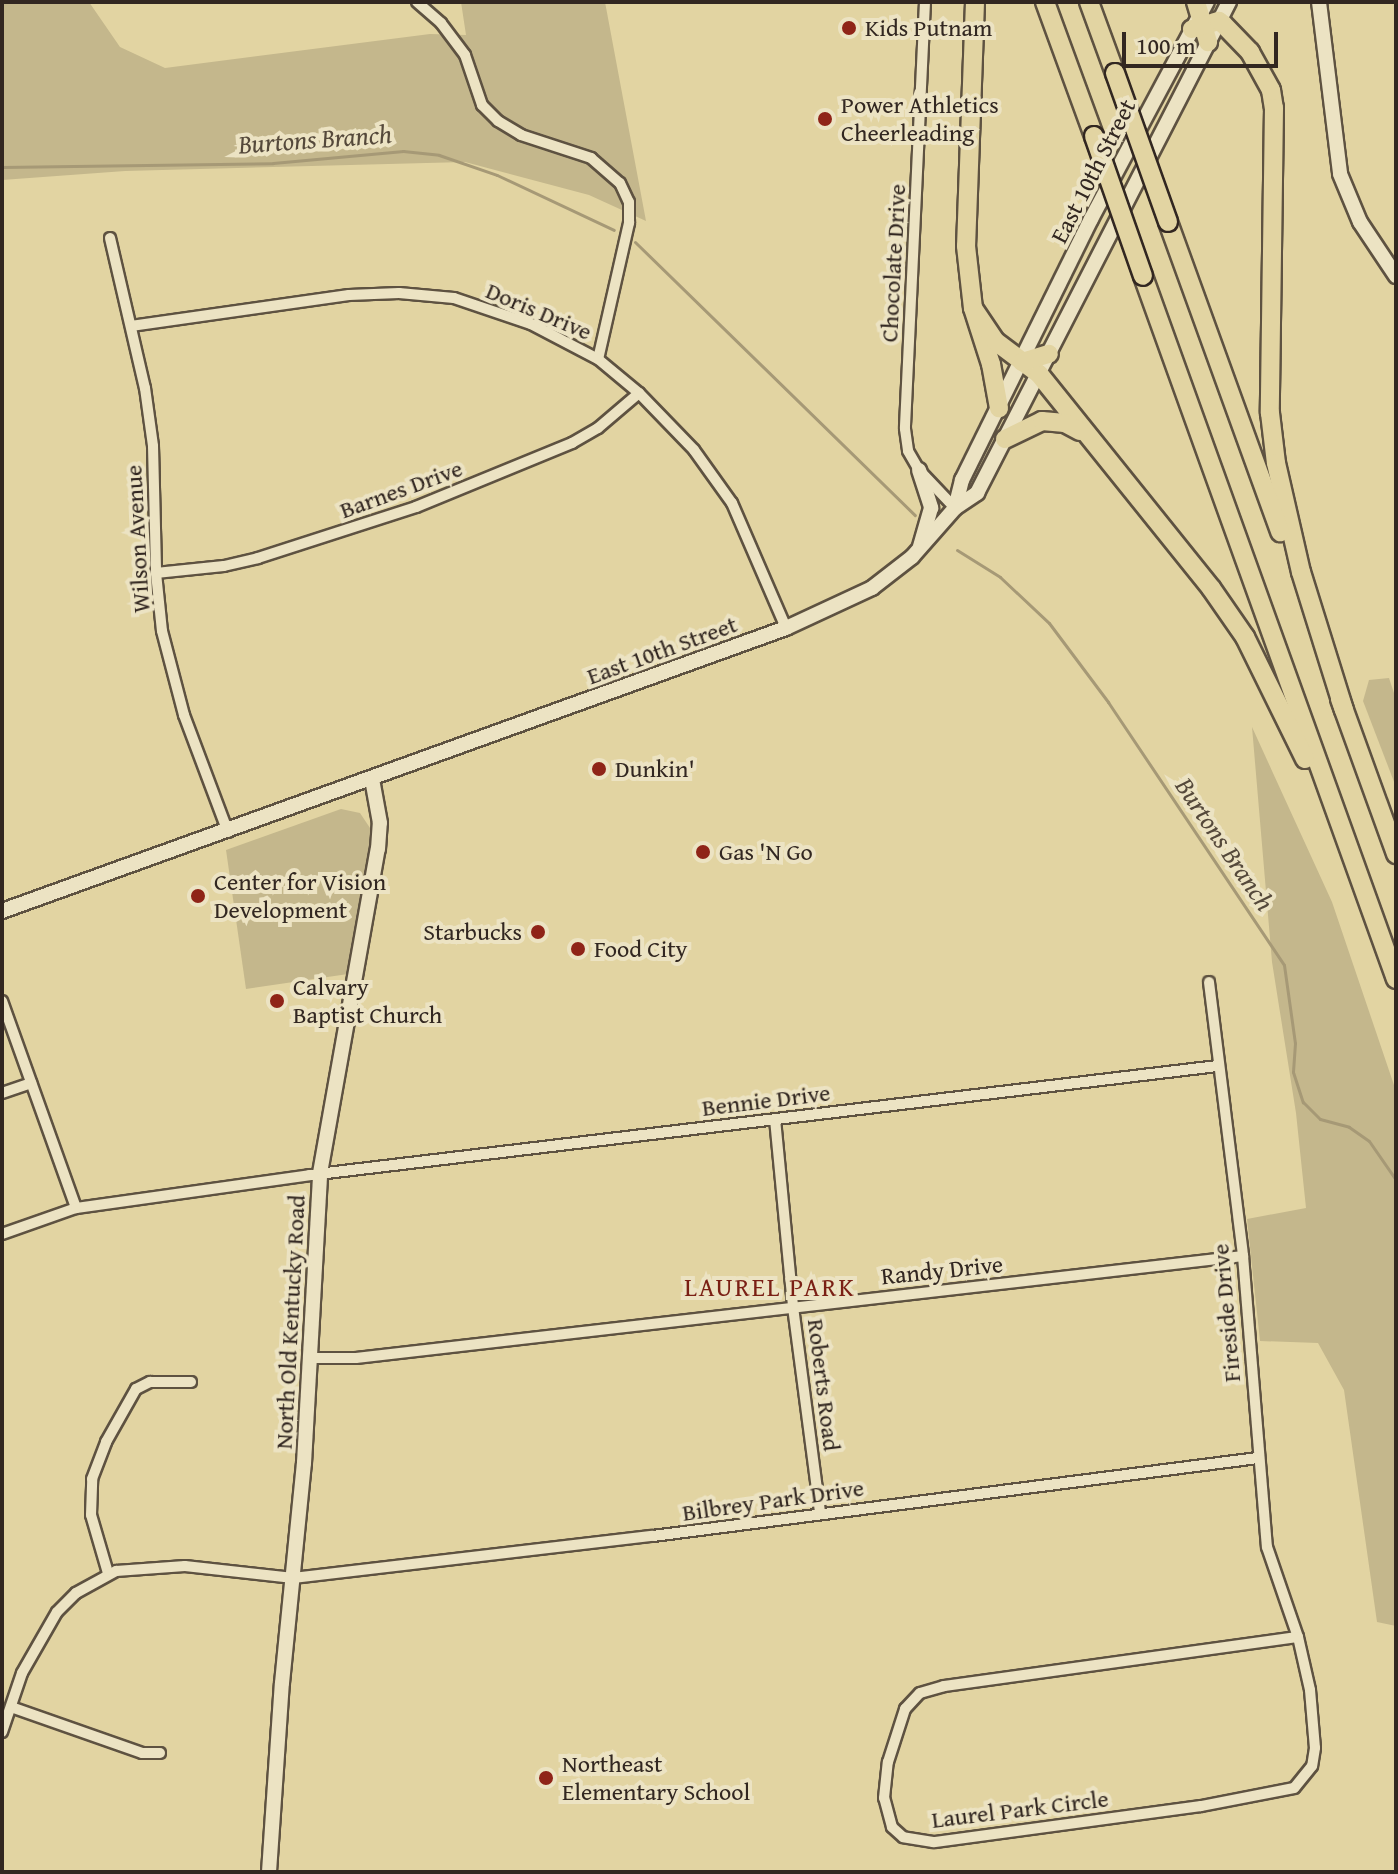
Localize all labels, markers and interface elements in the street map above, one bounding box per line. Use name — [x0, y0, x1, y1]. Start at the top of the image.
place label: Kids Putnam — [865, 14, 992, 42]
scale bar — [1126, 16, 1282, 66]
marker: Kids Putnam — [840, 19, 858, 37]
text: 100 m — [1136, 28, 1196, 63]
place label: Power Athletics Cheerleading — [841, 91, 999, 147]
street label: East 10th Street — [1044, 94, 1142, 248]
marker: Power Athletics Cheerleading — [816, 110, 834, 128]
water label: Burtons Branch — [237, 118, 393, 160]
street label: Chocolate Drive — [874, 183, 912, 343]
street label: Doris Drive — [482, 276, 596, 346]
street label: Barnes Drive — [336, 454, 466, 524]
street label: Wilson Avenue — [119, 464, 155, 614]
street label: East 10th Street — [583, 609, 741, 691]
place label: Dunkin' — [615, 755, 695, 783]
marker: Dunkin' — [590, 760, 608, 778]
water label: Burtons Branch — [1169, 772, 1281, 916]
place label: Gas 'N Go — [719, 838, 813, 866]
marker: Gas 'N Go — [694, 843, 712, 861]
place label: Center for Vision Development — [214, 868, 386, 924]
marker: Center for Vision Development — [189, 887, 207, 905]
place label: Starbucks — [423, 918, 522, 946]
marker: Starbucks — [529, 923, 547, 941]
place label: Food City — [594, 935, 688, 963]
marker: Food City — [569, 940, 587, 958]
place label: Calvary Baptist Church — [293, 973, 442, 1029]
marker: Calvary Baptist Church — [268, 992, 286, 1010]
street label: Bennie Drive — [700, 1078, 832, 1122]
street label: North Old Kentucky Road — [269, 1194, 311, 1450]
street label: Fireside Drive — [1206, 1243, 1246, 1383]
street label: Randy Drive — [880, 1249, 1004, 1291]
district label: LAUREL PARK — [684, 1271, 856, 1303]
street label: Roberts Road — [802, 1317, 846, 1453]
street label: Bilbrey Park Drive — [680, 1473, 866, 1527]
place label: Northeast Elementary School — [562, 1750, 750, 1806]
marker: Northeast Elementary School — [537, 1769, 555, 1787]
street label: Laurel Park Circle — [930, 1784, 1110, 1834]

